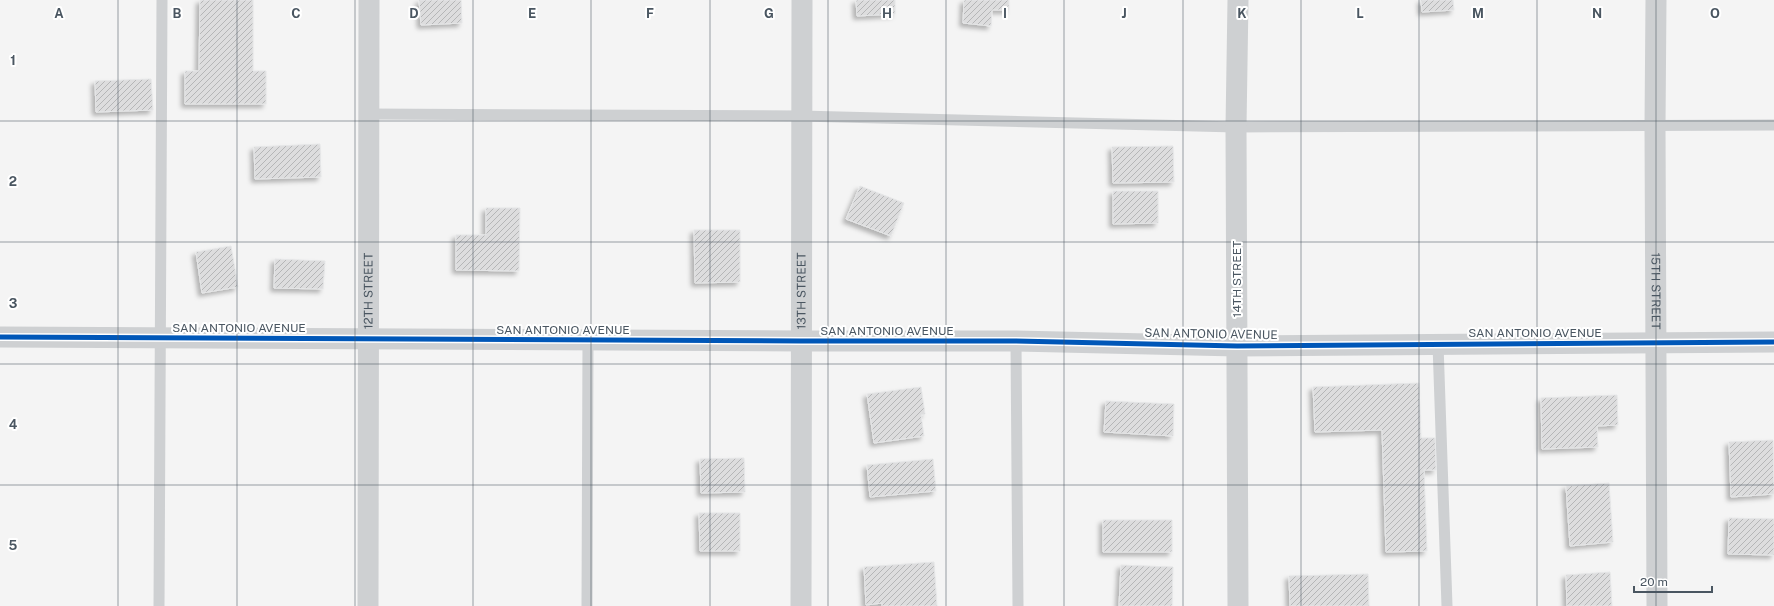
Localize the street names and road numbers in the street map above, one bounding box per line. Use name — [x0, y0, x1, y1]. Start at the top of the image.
street label: 14TH STREET — [1230, 241, 1244, 317]
street label: 13TH STREET — [794, 252, 809, 330]
street label: 15TH STREET — [1649, 252, 1663, 330]
street label: 12TH STREET — [361, 253, 376, 329]
street label: SAN ANTONIO AVENUE — [172, 321, 306, 335]
street label: SAN ANTONIO AVENUE — [496, 323, 630, 337]
street label: SAN ANTONIO AVENUE — [820, 324, 954, 338]
street label: SAN ANTONIO AVENUE — [1144, 326, 1278, 342]
street label: SAN ANTONIO AVENUE — [1468, 326, 1602, 340]

